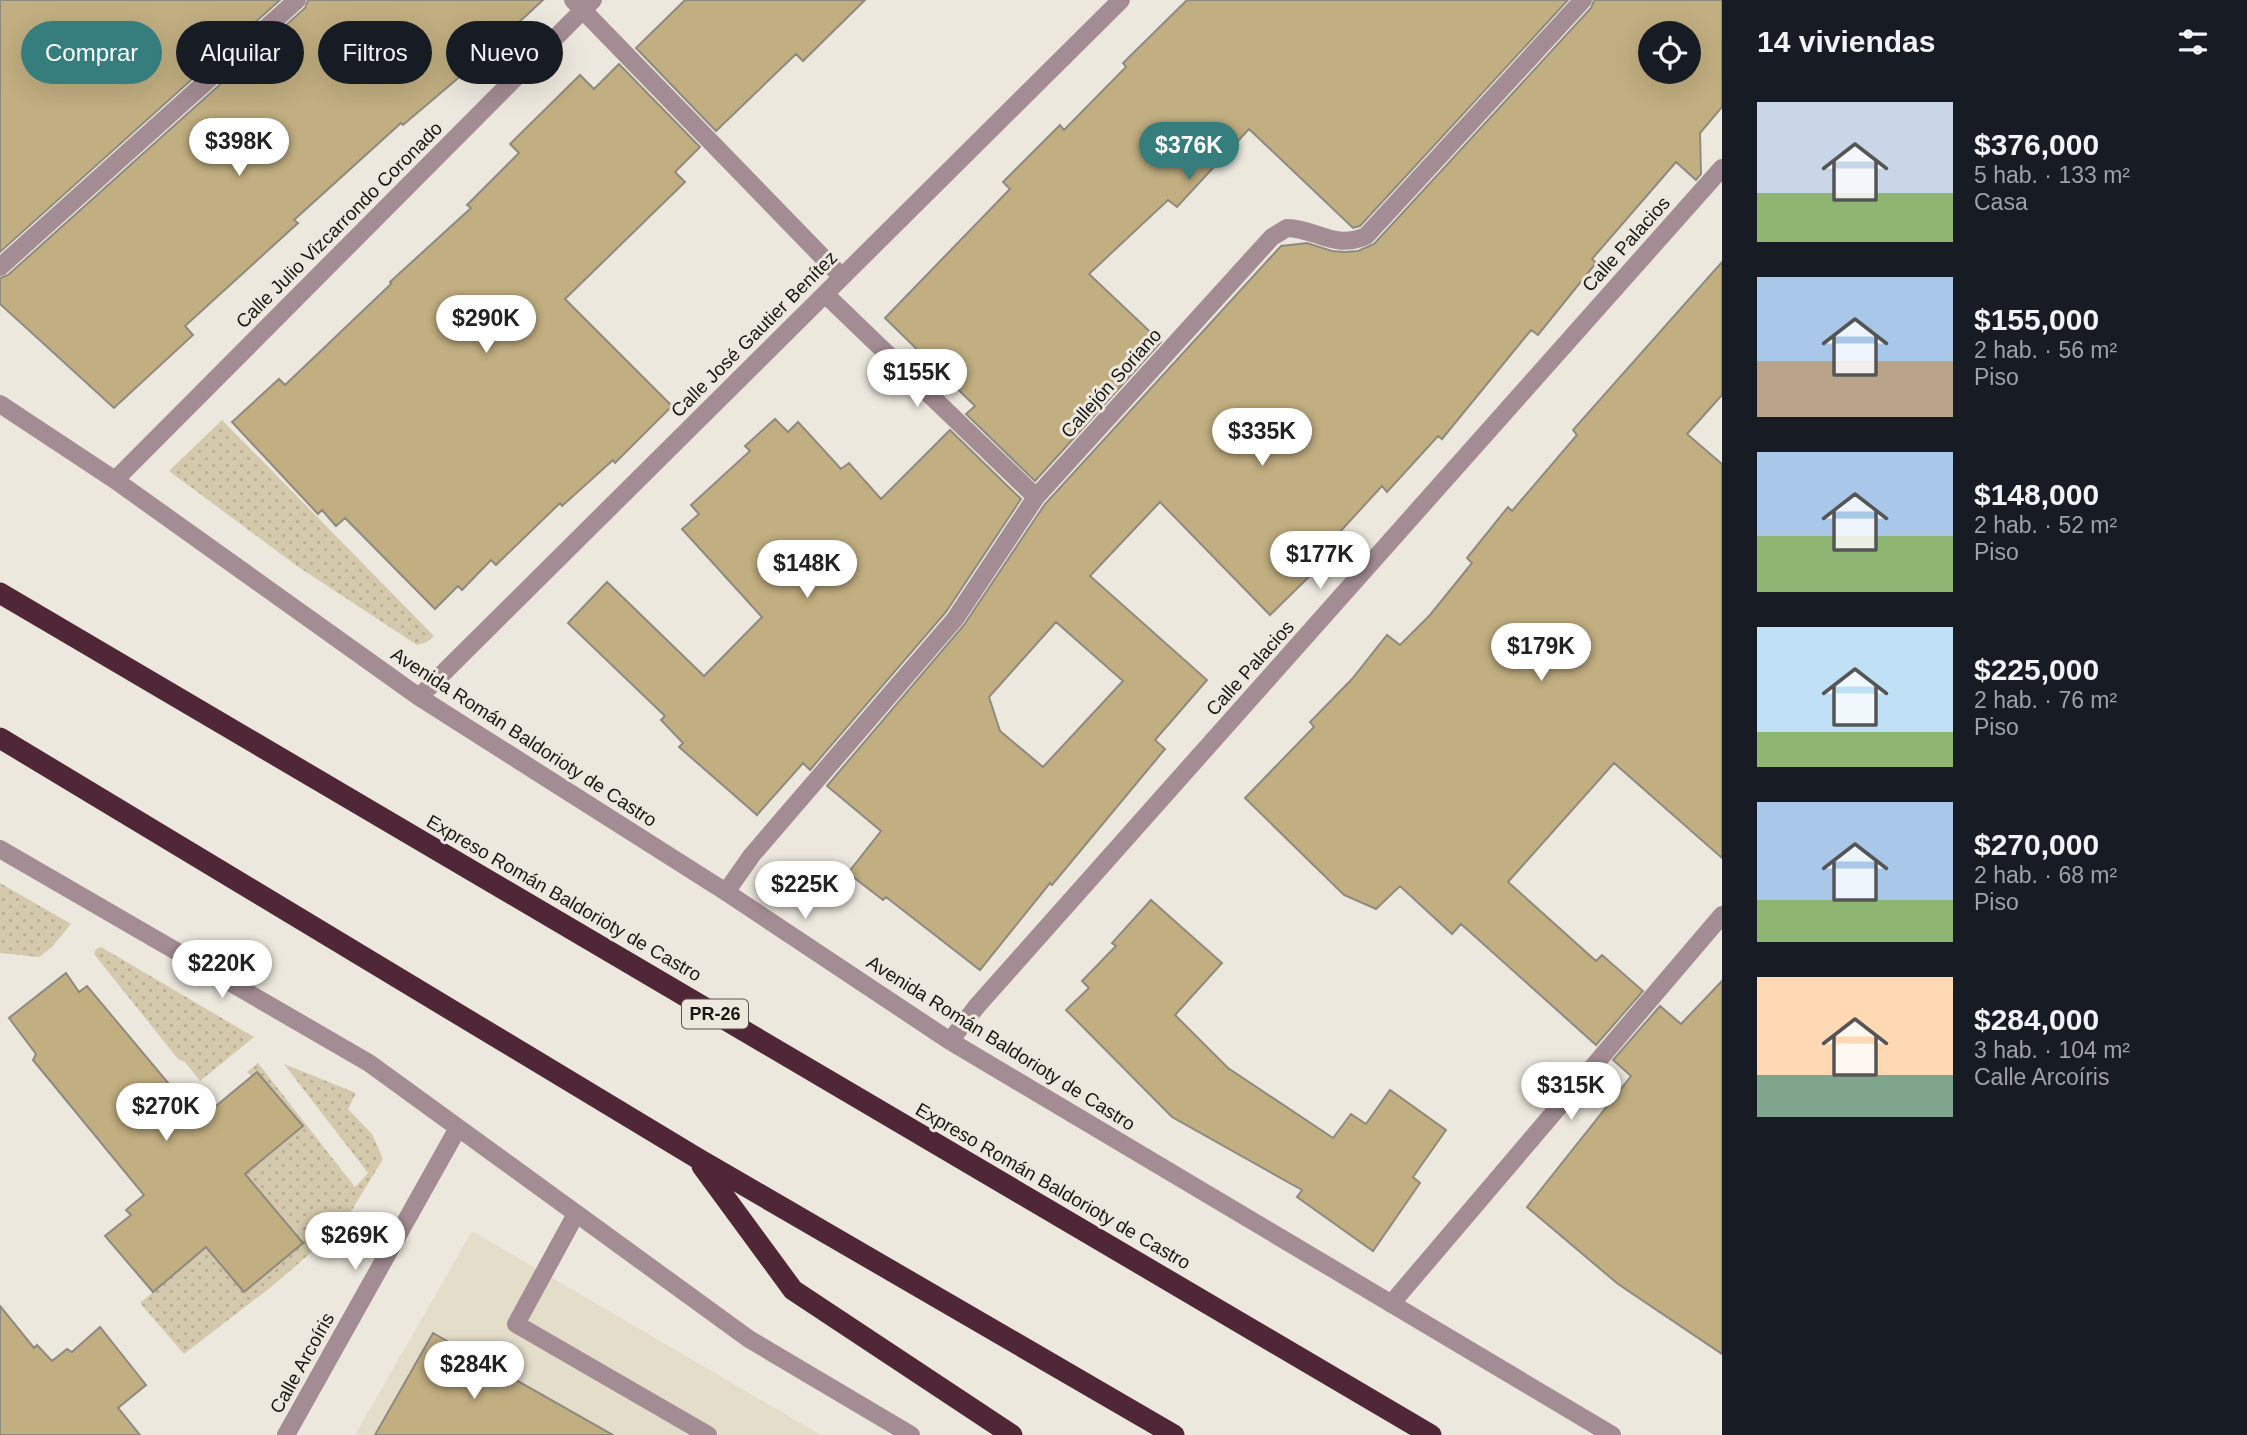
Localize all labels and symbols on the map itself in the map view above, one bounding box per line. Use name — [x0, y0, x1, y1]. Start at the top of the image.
pin: $398K — [190, 118, 288, 178]
street label: Calle Julio Vizcarrondo Coronado — [232, 118, 446, 332]
pin: $376K — [1140, 122, 1238, 182]
street label: Calle Palacios — [1578, 192, 1674, 296]
street label: Calle José Gautier Benítez — [667, 247, 841, 421]
pin: $290K — [437, 296, 535, 355]
street label: Callejón Soriano — [1057, 324, 1165, 442]
pin: $155K — [868, 350, 966, 409]
pin: $335K — [1213, 408, 1311, 468]
pin: $177K — [1271, 532, 1369, 591]
pin: $148K — [758, 540, 856, 600]
street label: Calle Palacios — [1202, 616, 1298, 720]
pin: $179K — [1492, 624, 1590, 683]
street label: Avenida Román Baldorioty de Castro — [387, 643, 661, 831]
street label: Expreso Román Baldorioty de Castro — [423, 810, 705, 986]
pin: $225K — [756, 862, 854, 921]
pin: $220K — [173, 940, 271, 1000]
street label: Avenida Román Baldorioty de Castro — [863, 951, 1139, 1135]
road number: PR-26 — [682, 1000, 748, 1028]
pin: $315K — [1522, 1062, 1620, 1122]
pin: $270K — [117, 1084, 215, 1143]
street label: Expreso Román Baldorioty de Castro — [912, 1098, 1194, 1274]
pin: $269K — [306, 1212, 404, 1272]
street label: Calle Arcoíris — [266, 1309, 338, 1417]
pin: $284K — [425, 1342, 523, 1401]

